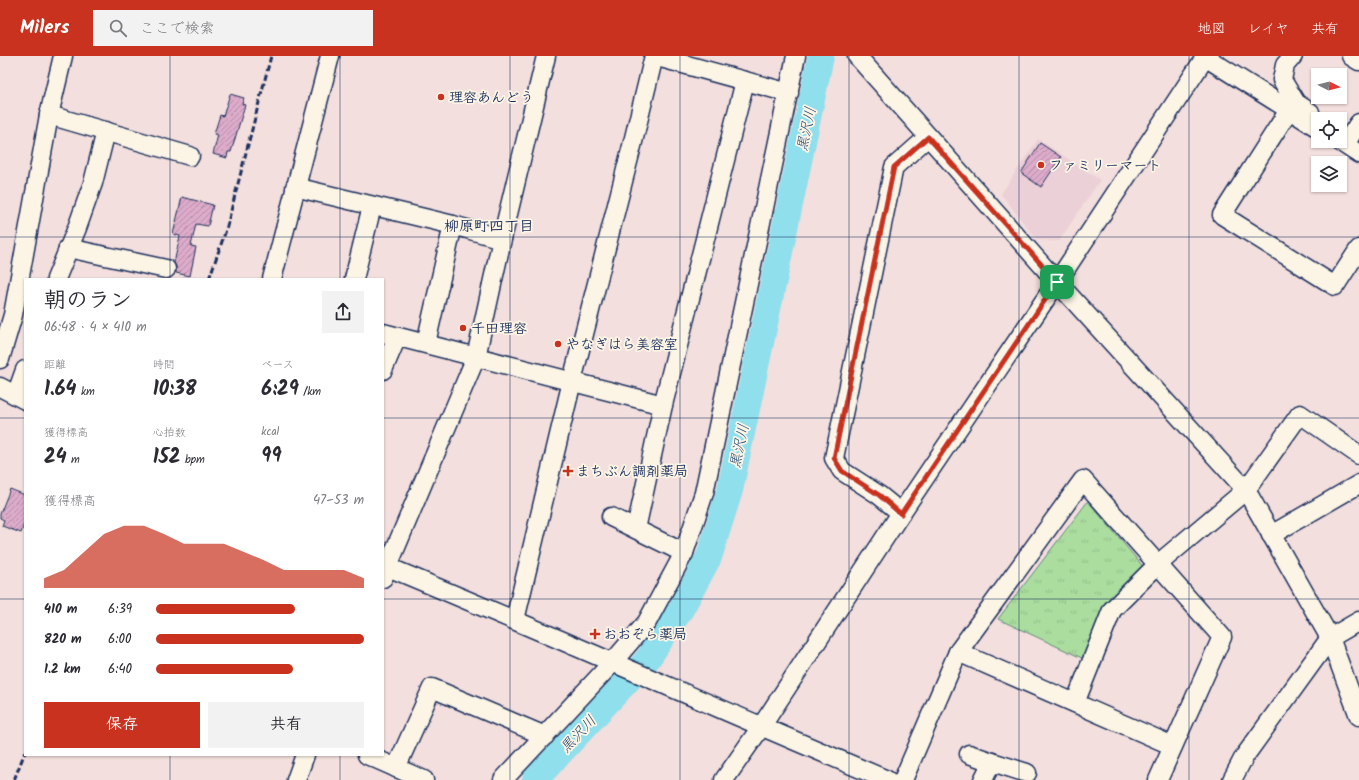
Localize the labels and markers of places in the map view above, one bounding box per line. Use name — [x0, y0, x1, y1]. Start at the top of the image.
place label: 理容あんどう — [449, 87, 534, 109]
marker: 理容あんどう — [436, 92, 446, 102]
place label: ファミリーマート — [1049, 155, 1162, 177]
marker: ファミリーマート — [1036, 160, 1046, 170]
pin — [1040, 265, 1074, 299]
place label: 千田理容 — [471, 318, 527, 340]
marker: 千田理容 — [458, 323, 468, 333]
place label: やなぎはら美容室 — [566, 334, 678, 356]
marker: やなぎはら美容室 — [553, 339, 563, 349]
place label: まちぶん調剤薬局 — [576, 461, 688, 483]
marker: まちぶん調剤薬局 — [563, 466, 573, 476]
place label: おおぞら薬局 — [603, 624, 687, 646]
marker: おおぞら薬局 — [590, 629, 600, 639]

